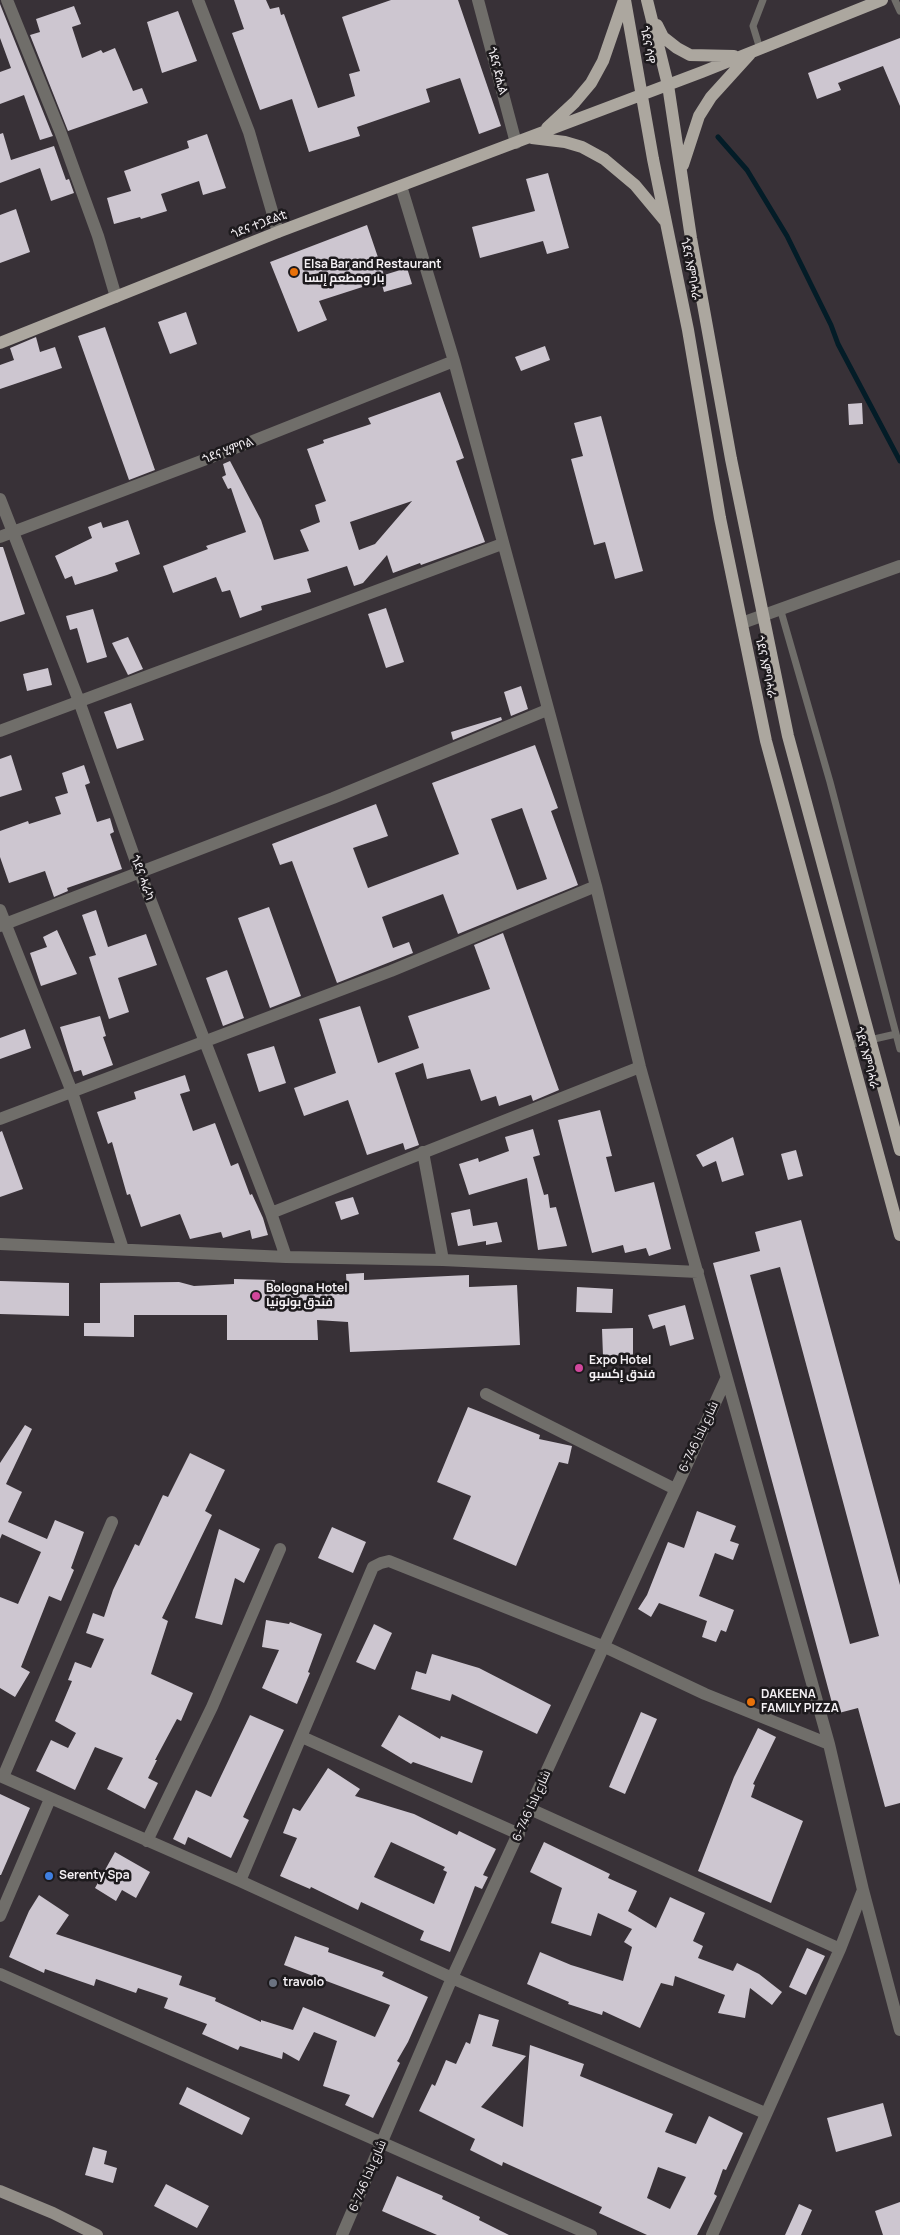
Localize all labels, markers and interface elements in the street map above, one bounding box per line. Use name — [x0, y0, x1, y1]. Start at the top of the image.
street label: ጎደና ሳዋ — [637, 25, 657, 65]
street label: ጎደና ድሒል — [484, 46, 510, 96]
street label: ጎደና ተጋደልቲ — [229, 208, 289, 242]
street label: ጎደና እምባሓራ — [677, 237, 703, 301]
place label: Elsa Bar and Restaurant بار ومطعم إلسا — [304, 258, 441, 286]
marker: Elsa Bar and Restaurant بار ومطعم إلسا — [288, 266, 300, 278]
street label: ጎደና ሂምቦል — [200, 435, 256, 467]
street label: ጎደና እምባሓራ — [751, 635, 779, 699]
street label: ጎደና ሓራካ — [127, 853, 157, 903]
street label: ጎደና እምባሓራ — [851, 1026, 881, 1090]
place label: Bologna Hotel فندق بولونيا — [266, 1282, 348, 1310]
marker: Bologna Hotel فندق بولونيا — [250, 1290, 262, 1302]
place label: Expo Hotel فندق إكسبو — [589, 1354, 655, 1382]
marker: Expo Hotel فندق إكسبو — [573, 1362, 585, 1374]
street label: شارع بادا 746-6 — [676, 1399, 722, 1475]
place label: DAKEENA FAMILY PIZZA — [761, 1688, 839, 1716]
marker: DAKEENA FAMILY PIZZA — [745, 1696, 757, 1708]
street label: شارع بادا 746-6 — [510, 1768, 554, 1844]
place label: Serenty Spa — [59, 1869, 130, 1883]
marker: Serenty Spa — [43, 1870, 55, 1882]
place label: travolo — [283, 1976, 324, 1990]
marker: travolo — [267, 1977, 279, 1989]
street label: شارع بادا 746-6 — [346, 2138, 390, 2214]

